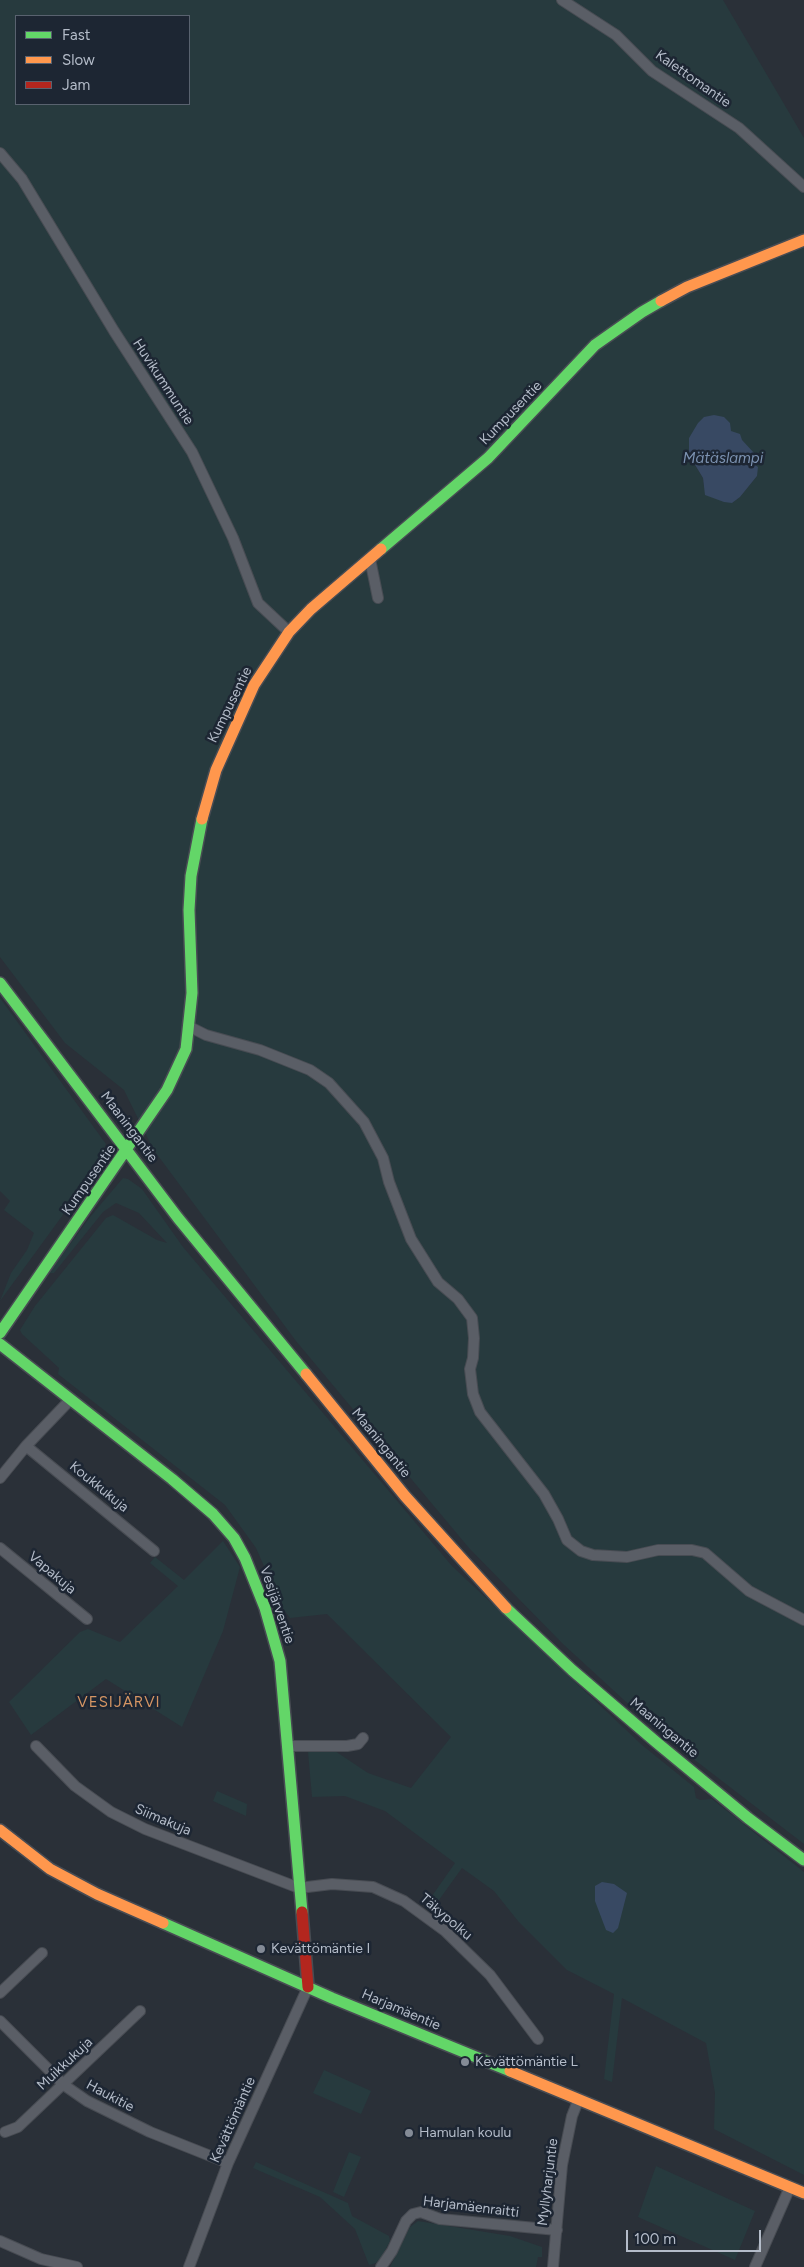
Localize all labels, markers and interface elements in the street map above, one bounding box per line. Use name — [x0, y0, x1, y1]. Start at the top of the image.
legend — [15, 15, 190, 105]
text: Fast — [62, 26, 90, 44]
street label: Kalettomantie — [652, 47, 734, 111]
text: Slow — [62, 51, 95, 69]
text: Jam — [62, 76, 90, 94]
street label: Huvikummuntie — [129, 336, 197, 428]
street label: Kumpusentie — [476, 377, 546, 449]
water label: Mätäslampi — [683, 450, 763, 468]
street label: Kumpusentie — [204, 664, 256, 746]
street label: Maaningantie — [97, 1088, 161, 1166]
street label: Kumpusentie — [58, 1141, 120, 1219]
street label: Maaningantie — [348, 1405, 414, 1481]
street label: Koukkukuja — [66, 1458, 132, 1516]
street label: Vapakuja — [25, 1548, 79, 1598]
street label: Vesijärventie — [256, 1564, 298, 1646]
district label: VESIJÄRVI — [76, 1694, 162, 1712]
street label: Maaningantie — [626, 1694, 702, 1762]
street label: Siimakuja — [132, 1801, 194, 1839]
street label: Täkypolku — [416, 1890, 476, 1944]
place label: Kevättömäntie I — [271, 1941, 370, 1957]
marker: Kevättömäntie I — [255, 1943, 267, 1955]
street label: Harjamäentie — [359, 1986, 443, 2034]
street label: Muikkukuja — [34, 2034, 96, 2094]
place label: Kevättömäntie L — [475, 2054, 578, 2070]
marker: Kevättömäntie L — [459, 2056, 471, 2068]
street label: Kevättömäntie — [207, 2075, 259, 2165]
street label: Haukitie — [83, 2076, 137, 2116]
place label: Hamulan koulu — [419, 2125, 511, 2141]
marker: Hamulan koulu — [403, 2127, 415, 2139]
street label: Myllyharjuntie — [534, 2137, 562, 2227]
street label: Harjamäenraitti — [422, 2193, 520, 2221]
scale bar — [629, 2220, 764, 2252]
text: 100 m — [634, 2230, 676, 2248]

